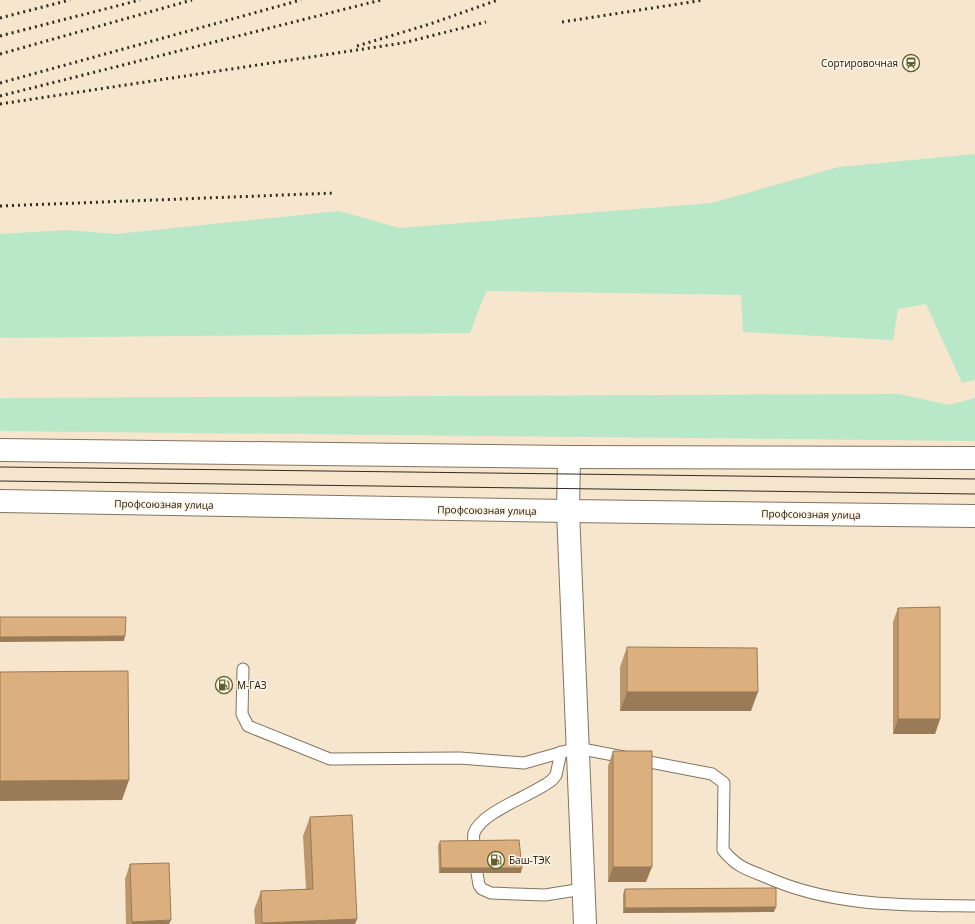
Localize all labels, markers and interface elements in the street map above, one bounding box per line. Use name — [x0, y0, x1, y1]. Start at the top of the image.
station icon: Сортировочная — [901, 53, 921, 73]
place label: Сортировочная — [821, 56, 898, 70]
street label: Профсоюзная улица — [114, 496, 214, 512]
street label: Профсоюзная улица — [437, 502, 537, 518]
street label: Профсоюзная улица — [761, 506, 861, 522]
fuel station icon: М-ГАЗ — [214, 675, 234, 695]
place label: М-ГАЗ — [237, 678, 267, 692]
fuel station icon: Баш-ТЭК — [486, 850, 506, 870]
place label: Баш-ТЭК — [509, 853, 552, 867]

